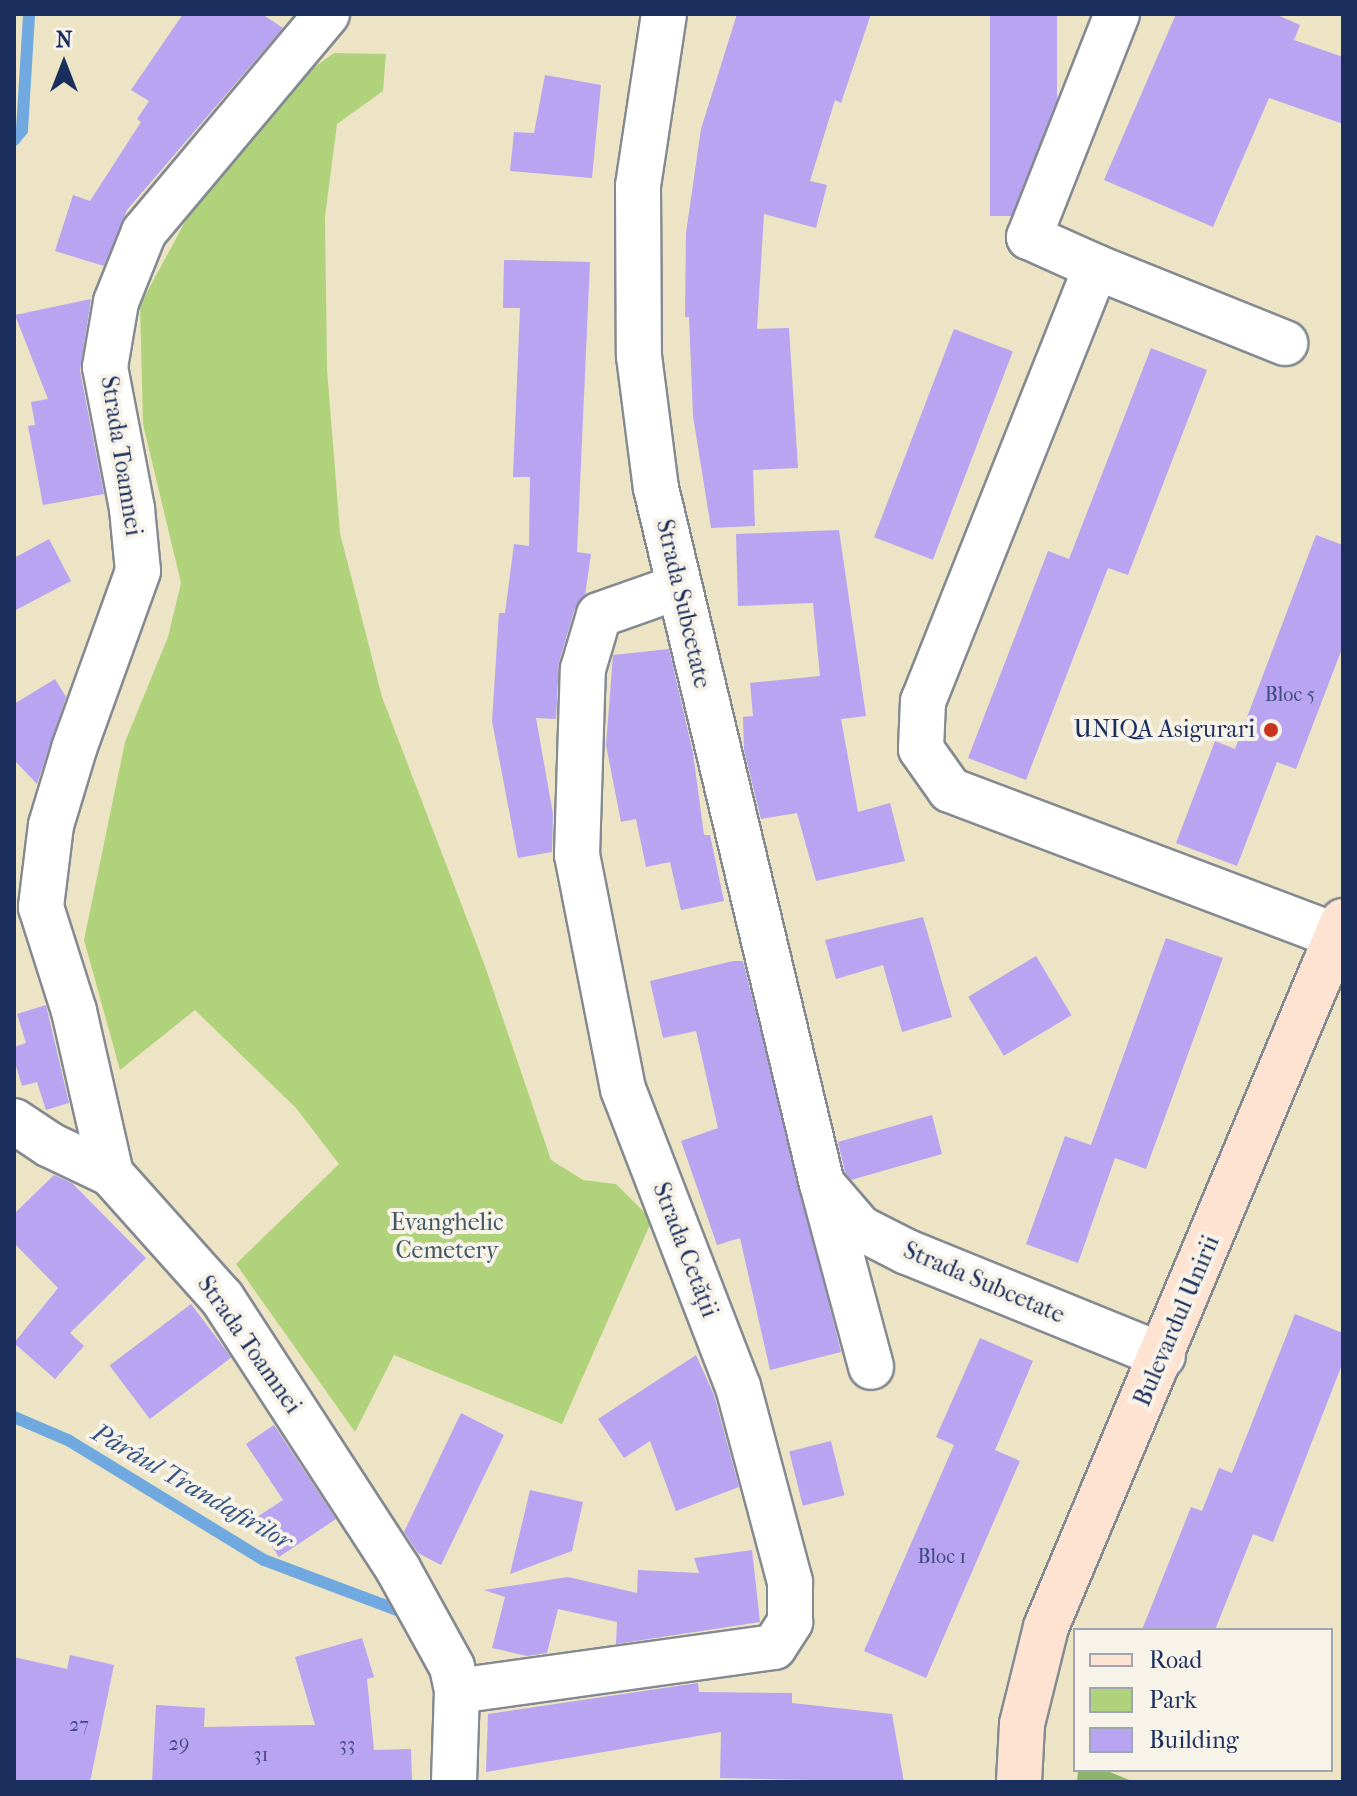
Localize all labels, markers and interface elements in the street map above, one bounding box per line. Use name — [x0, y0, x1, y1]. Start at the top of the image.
north arrow — [24, 24, 104, 104]
text: N — [56, 27, 72, 53]
street label: Strada Toamnei — [94, 374, 148, 538]
street label: Strada Subcetate — [650, 517, 716, 691]
house number: Bloc 5 — [1265, 682, 1315, 706]
place label: UNIQA Asigurari — [1074, 716, 1255, 744]
marker: UNIQA Asigurari — [1262, 721, 1280, 739]
street label: Strada Cetății — [646, 1179, 724, 1321]
park label: Evanghelic Cemetery — [390, 1209, 504, 1265]
street label: Bulevardul Unirii — [1128, 1231, 1226, 1411]
street label: Strada Subcetate — [899, 1236, 1069, 1330]
street label: Strada Toamnei — [191, 1271, 307, 1419]
water label: Pârâul Trandafirilor — [86, 1417, 298, 1557]
house number: Bloc 1 — [918, 1544, 966, 1568]
legend — [1073, 1628, 1333, 1772]
text: Road — [1149, 1646, 1202, 1674]
text: Park — [1149, 1686, 1197, 1714]
house number: 27 — [69, 1712, 89, 1736]
text: Building — [1149, 1726, 1239, 1754]
house number: 29 — [169, 1731, 189, 1755]
house number: 33 — [339, 1732, 355, 1756]
house number: 31 — [253, 1742, 269, 1766]

